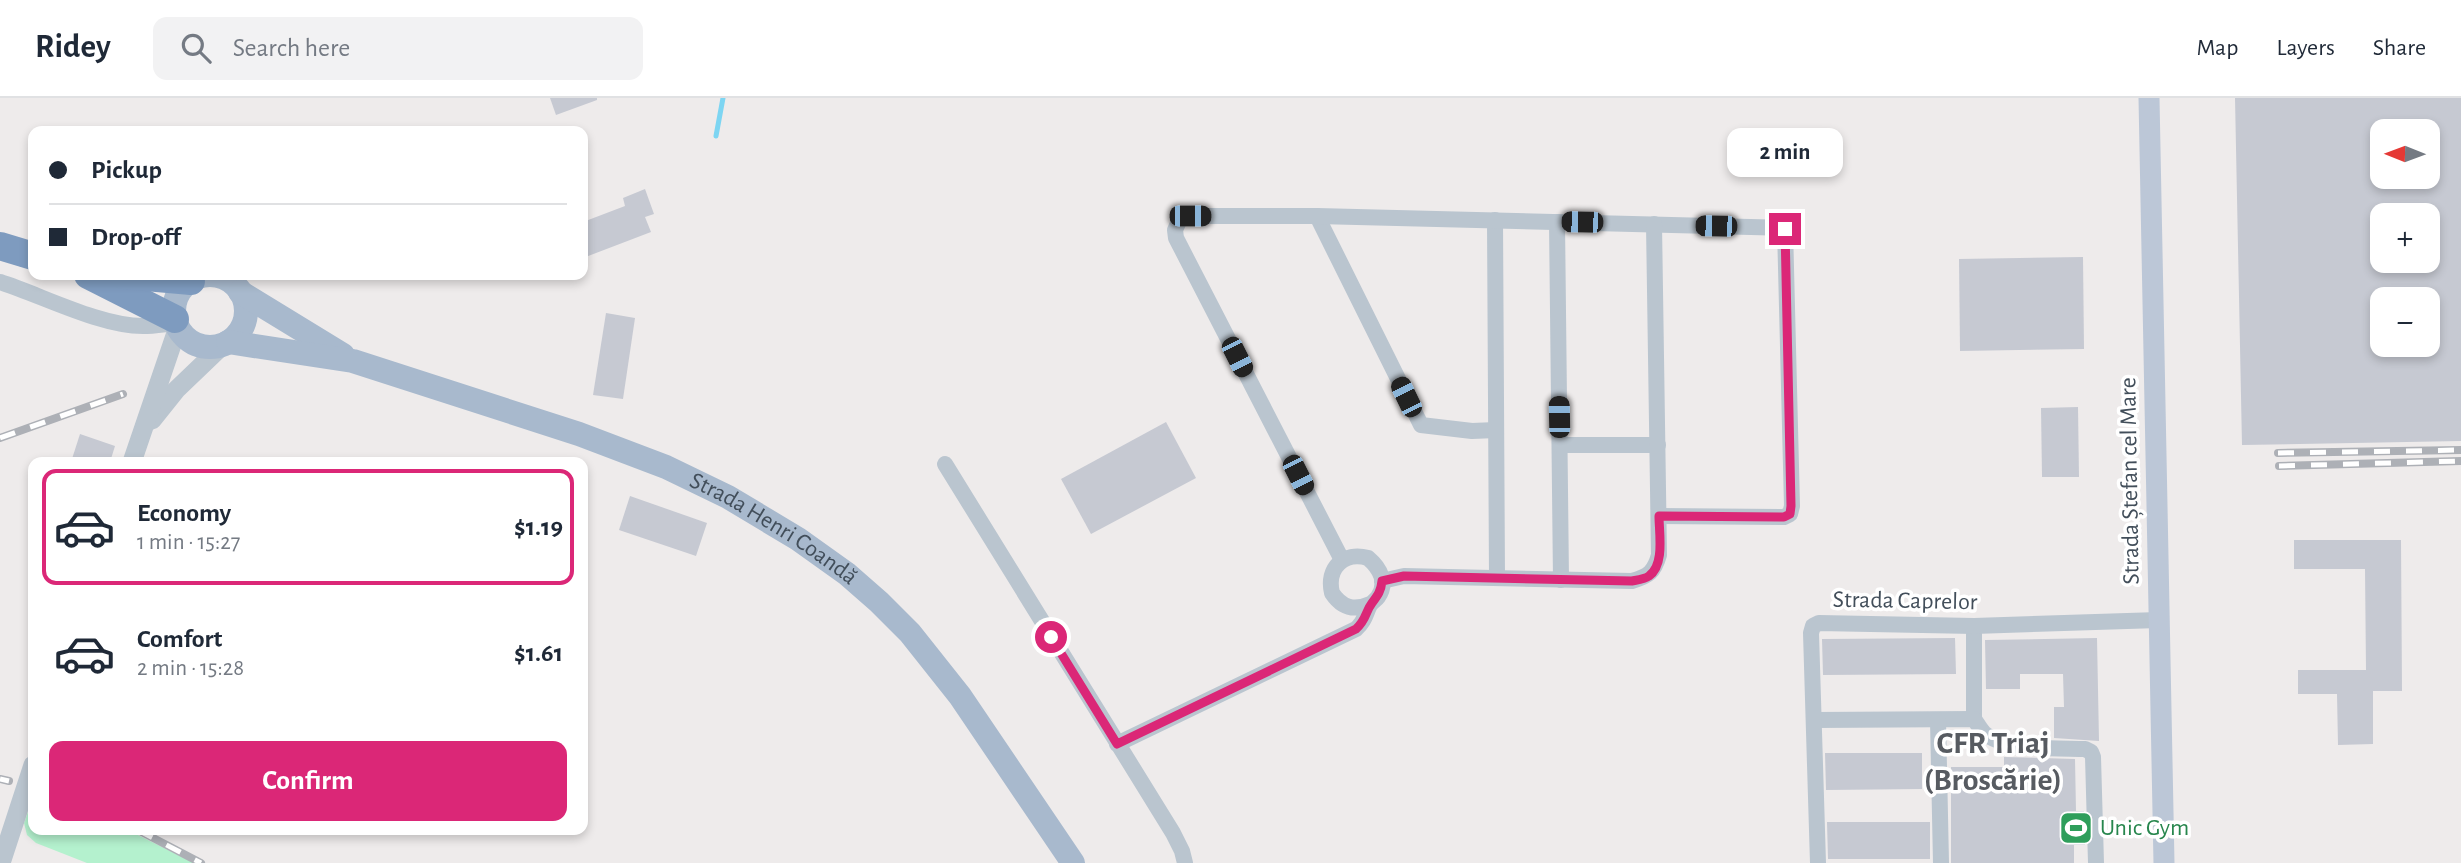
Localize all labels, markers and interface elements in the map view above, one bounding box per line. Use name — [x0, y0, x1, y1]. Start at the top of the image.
search box — [153, 17, 643, 80]
icon: search — [177, 29, 215, 67]
text: Ridey — [35, 31, 111, 64]
text: Search here — [233, 35, 350, 61]
text: Map — [2196, 36, 2238, 60]
text: Layers — [2276, 36, 2335, 60]
text: Share — [2373, 36, 2426, 60]
north arrow — [2370, 119, 2440, 189]
map controls — [2370, 119, 2440, 357]
callout: 2 min — [1727, 128, 1843, 176]
text: 2 min — [1759, 141, 1811, 164]
text: Pickup — [91, 157, 162, 183]
button: + — [2370, 203, 2440, 273]
car — [1170, 206, 1212, 227]
car — [1561, 211, 1604, 233]
route end — [1769, 213, 1801, 245]
car — [1695, 215, 1738, 237]
text: Drop-off — [91, 224, 180, 250]
button: − — [2370, 287, 2440, 357]
car — [1219, 334, 1256, 380]
car — [1388, 374, 1425, 420]
street label: Strada Ștefan cel Mare — [2116, 377, 2145, 585]
car — [1549, 396, 1570, 438]
car — [1280, 452, 1317, 498]
street label: Strada Henri Coandă — [686, 468, 862, 589]
icon: car — [53, 496, 116, 559]
text: Economy — [137, 500, 231, 526]
text: $1.19 — [514, 514, 563, 540]
text: 1 min · 15:27 — [137, 531, 240, 554]
street label: Strada Caprelor — [1832, 588, 1978, 614]
route start — [1035, 621, 1067, 653]
icon: car — [53, 622, 116, 685]
text: Comfort — [137, 626, 222, 652]
text: $1.61 — [514, 640, 563, 666]
text: 2 min · 15:28 — [137, 657, 244, 680]
district label: CFR Triaj (Broscărie) — [1924, 727, 2062, 796]
button: Confirm — [49, 741, 567, 821]
sports icon: Unic Gym — [2057, 809, 2095, 847]
place label: Unic Gym — [2100, 816, 2189, 840]

